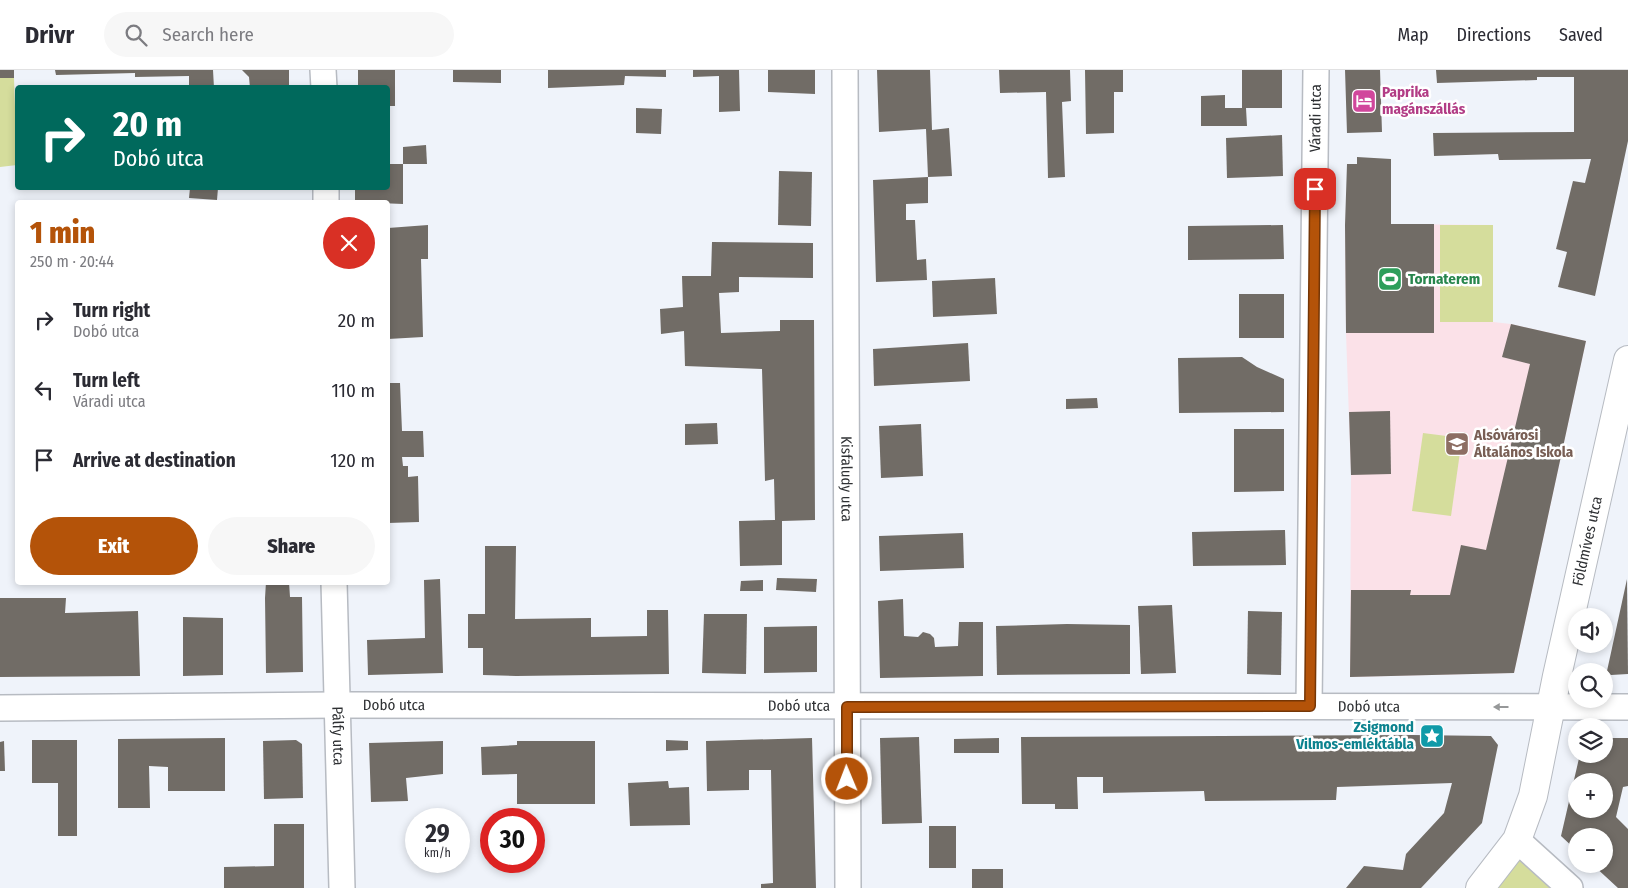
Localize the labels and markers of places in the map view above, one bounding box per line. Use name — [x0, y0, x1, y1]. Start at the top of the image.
place label: Paprika magánszállás — [1382, 83, 1466, 118]
hotel icon: Paprika magánszállás — [1351, 88, 1377, 114]
pin — [1294, 168, 1336, 210]
sports icon: Tornaterem — [1377, 266, 1403, 292]
place label: Tornaterem — [1408, 270, 1480, 288]
place label: Alsóvárosi Általános Iskola — [1473, 426, 1574, 461]
school or university icon: Alsóvárosi Általános Iskola — [1444, 431, 1470, 457]
place label: Zsigmond Vilmos-emléktábla — [1295, 718, 1415, 753]
place icon: Zsigmond Vilmos-emléktábla — [1419, 723, 1445, 749]

